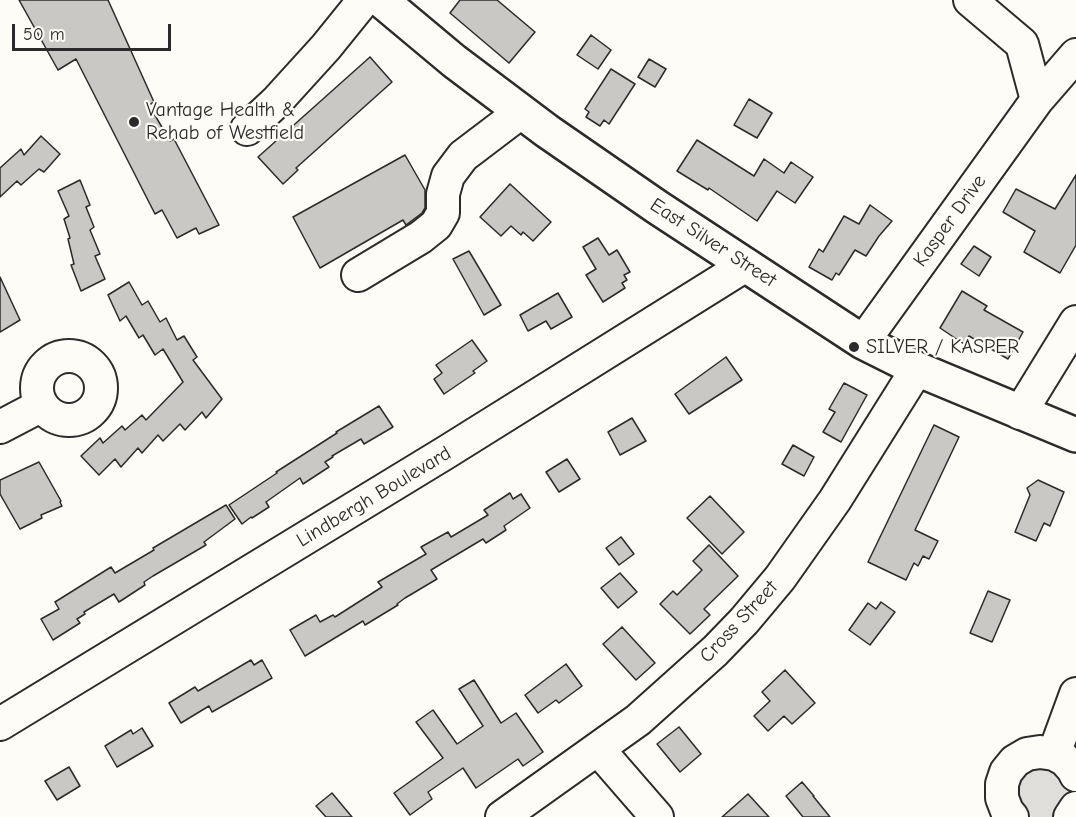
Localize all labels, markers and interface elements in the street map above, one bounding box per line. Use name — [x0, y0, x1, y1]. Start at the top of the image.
scale bar — [15, 12, 174, 50]
text: 50 m — [23, 24, 65, 45]
place label: Vantage Health & Rehab of Westfield — [146, 98, 304, 145]
marker: Vantage Health & Rehab of Westfield — [127, 115, 141, 129]
street label: Kasper Drive — [909, 170, 991, 272]
street label: East Silver Street — [645, 193, 781, 293]
place label: SILVER / KASPER — [866, 335, 1019, 359]
marker: SILVER / KASPER — [847, 340, 861, 354]
street label: Lindbergh Boulevard — [292, 441, 456, 553]
street label: Cross Street — [695, 576, 783, 668]

